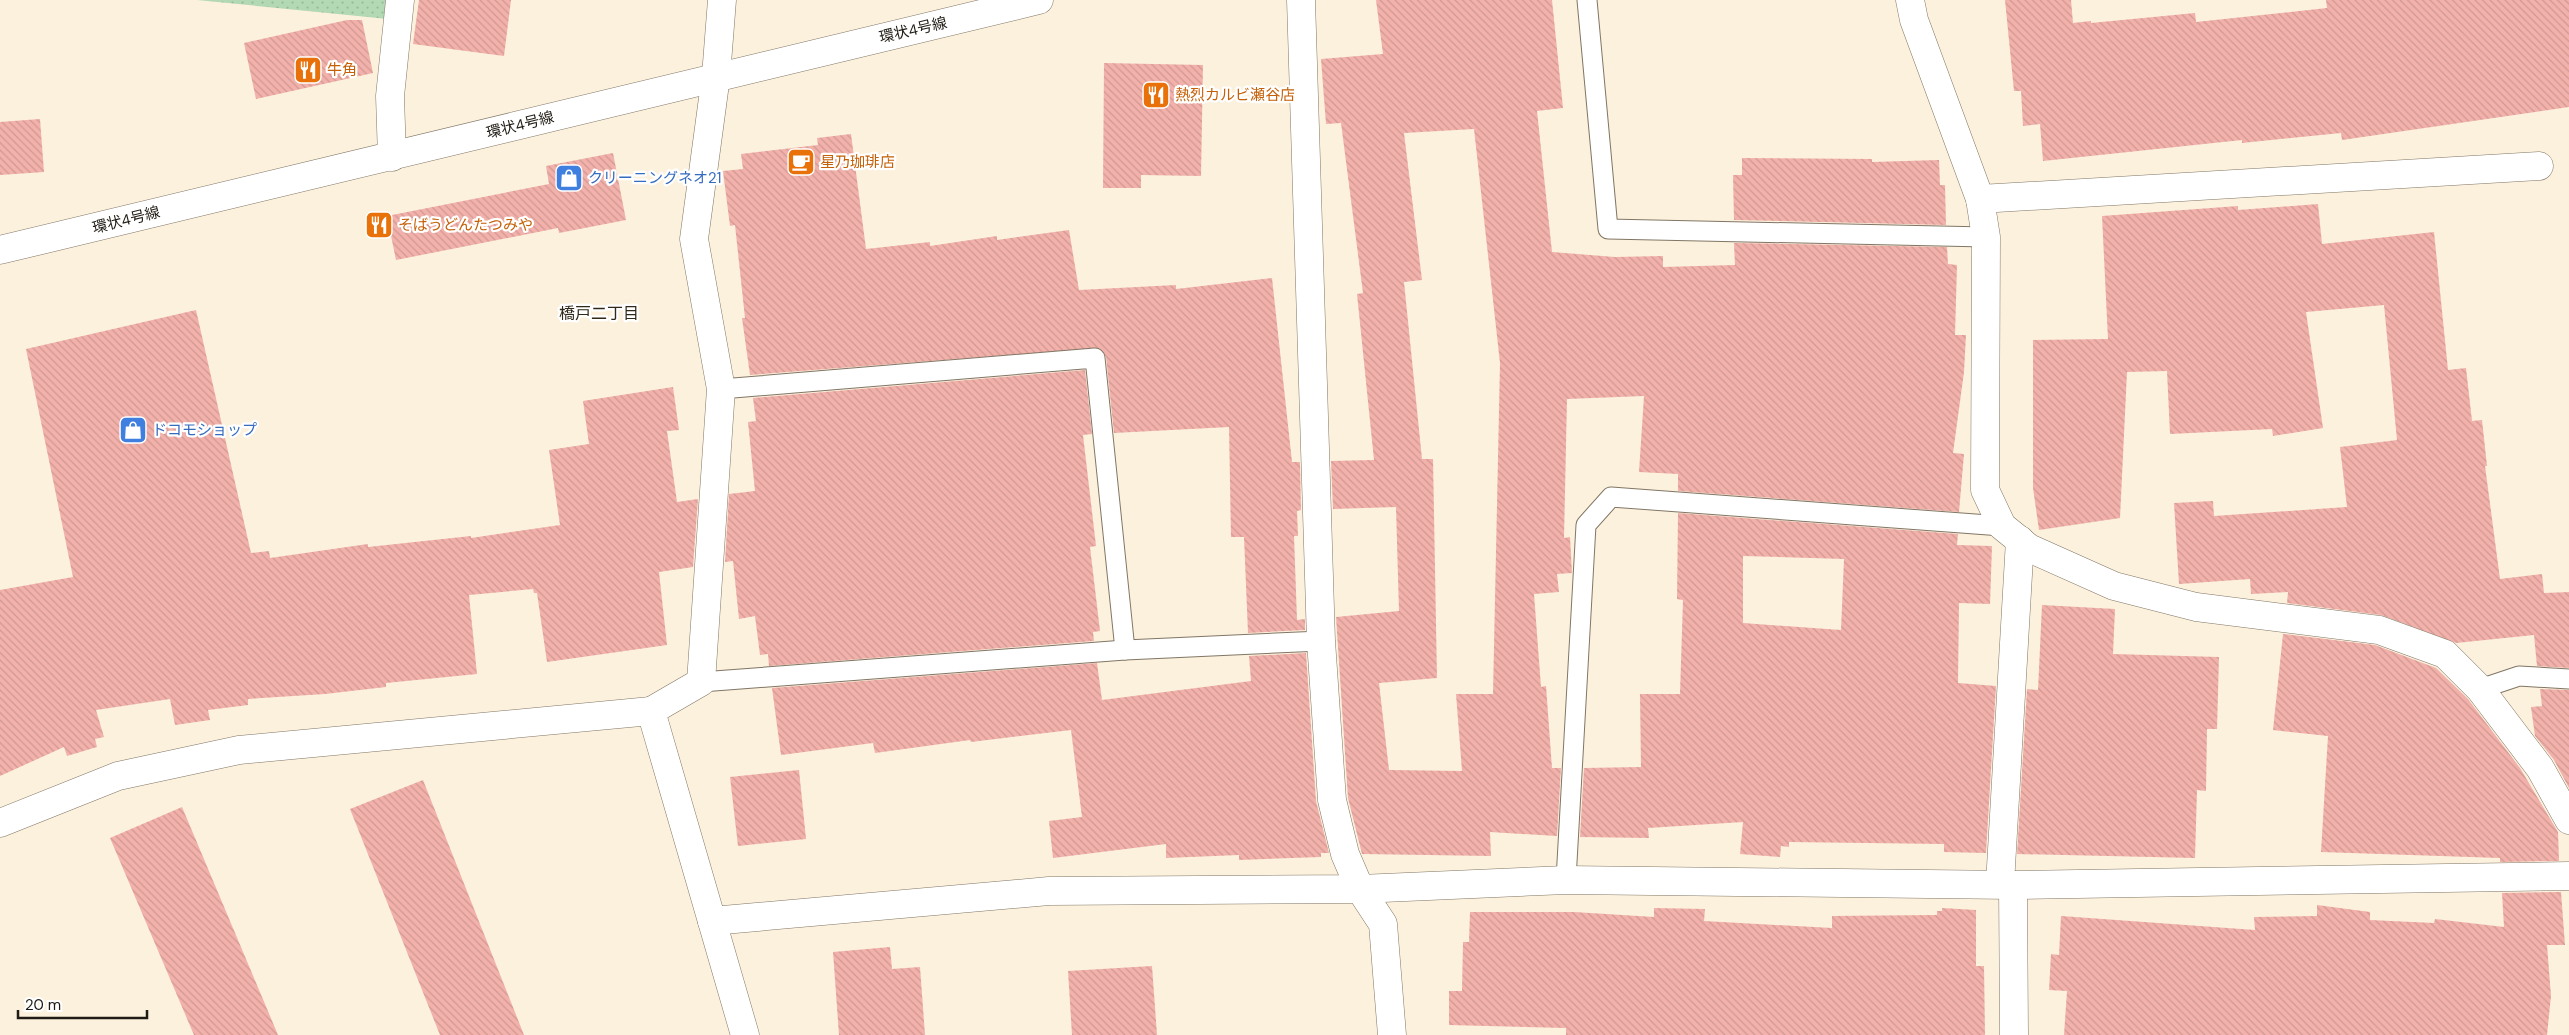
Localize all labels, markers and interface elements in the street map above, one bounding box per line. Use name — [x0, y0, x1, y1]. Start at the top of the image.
street label: 環状4号線 — [877, 12, 949, 48]
restaurant icon: 牛角 — [293, 55, 323, 85]
place label: 牛角 — [327, 60, 357, 80]
restaurant icon: 熱烈カルビ瀬谷店 — [1141, 80, 1171, 110]
place label: 熱烈カルビ瀬谷店 — [1175, 85, 1295, 105]
street label: 環状4号線 — [484, 107, 556, 143]
cafe icon: 星乃珈琲店 — [786, 147, 816, 177]
place label: 星乃珈琲店 — [820, 152, 895, 172]
shop icon: クリーニングネオ21 — [554, 163, 584, 193]
place label: クリーニングネオ21 — [588, 168, 721, 188]
street label: 環状4号線 — [90, 202, 162, 238]
restaurant icon: そばうどんたつみや — [364, 210, 394, 240]
place label: そばうどんたつみや — [398, 215, 533, 235]
district label: 橋戸二丁目 — [559, 303, 639, 324]
shop icon: ドコモショップ — [118, 415, 148, 445]
place label: ドコモショップ — [152, 420, 257, 440]
scale bar — [18, 988, 146, 1020]
text: 20 m — [25, 995, 61, 1015]

